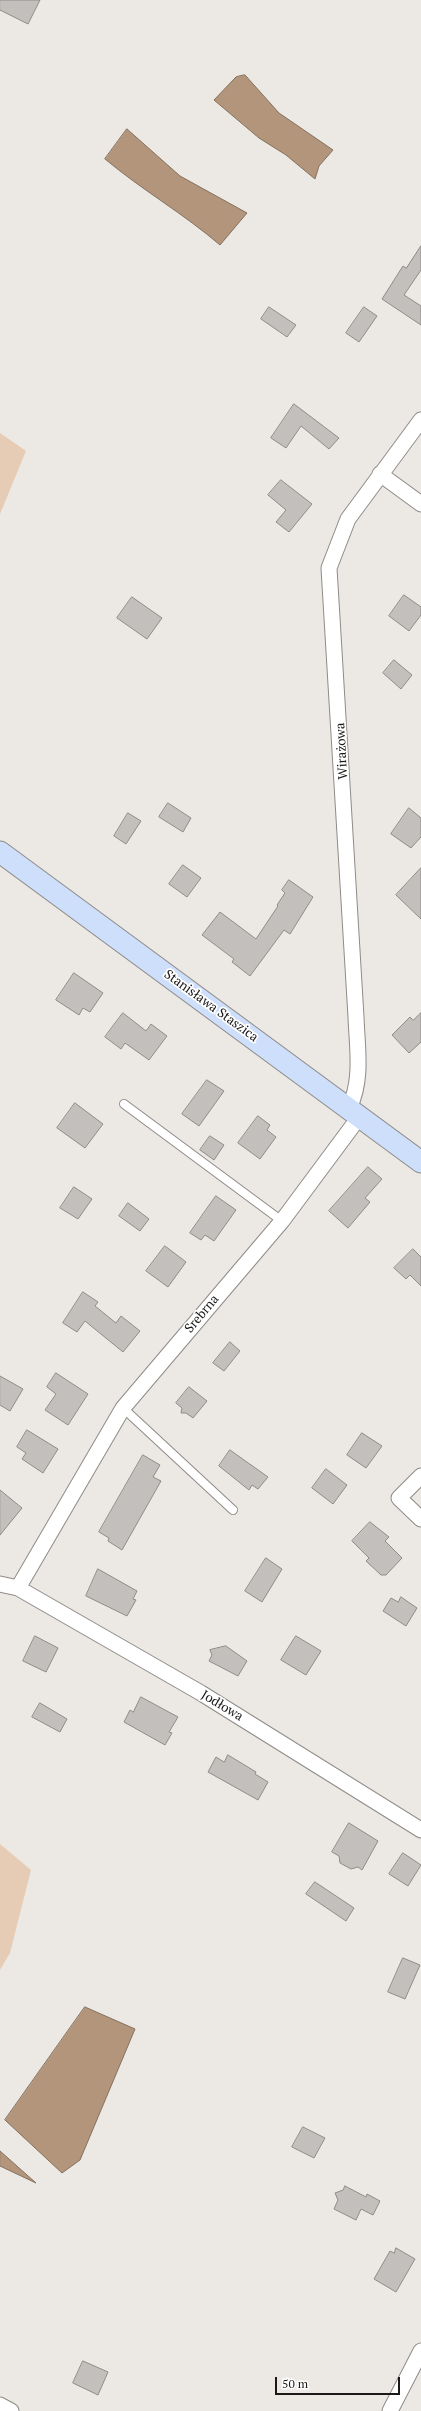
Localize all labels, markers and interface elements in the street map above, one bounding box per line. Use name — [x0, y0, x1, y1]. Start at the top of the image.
street label: Wirażowa — [333, 722, 351, 780]
street label: Stanisława Staszica — [161, 967, 261, 1045]
street label: Srebrna — [182, 1292, 222, 1336]
street label: Jodłowa — [198, 1687, 246, 1725]
scale bar — [277, 2369, 402, 2395]
text: 50 m — [282, 2376, 308, 2391]

